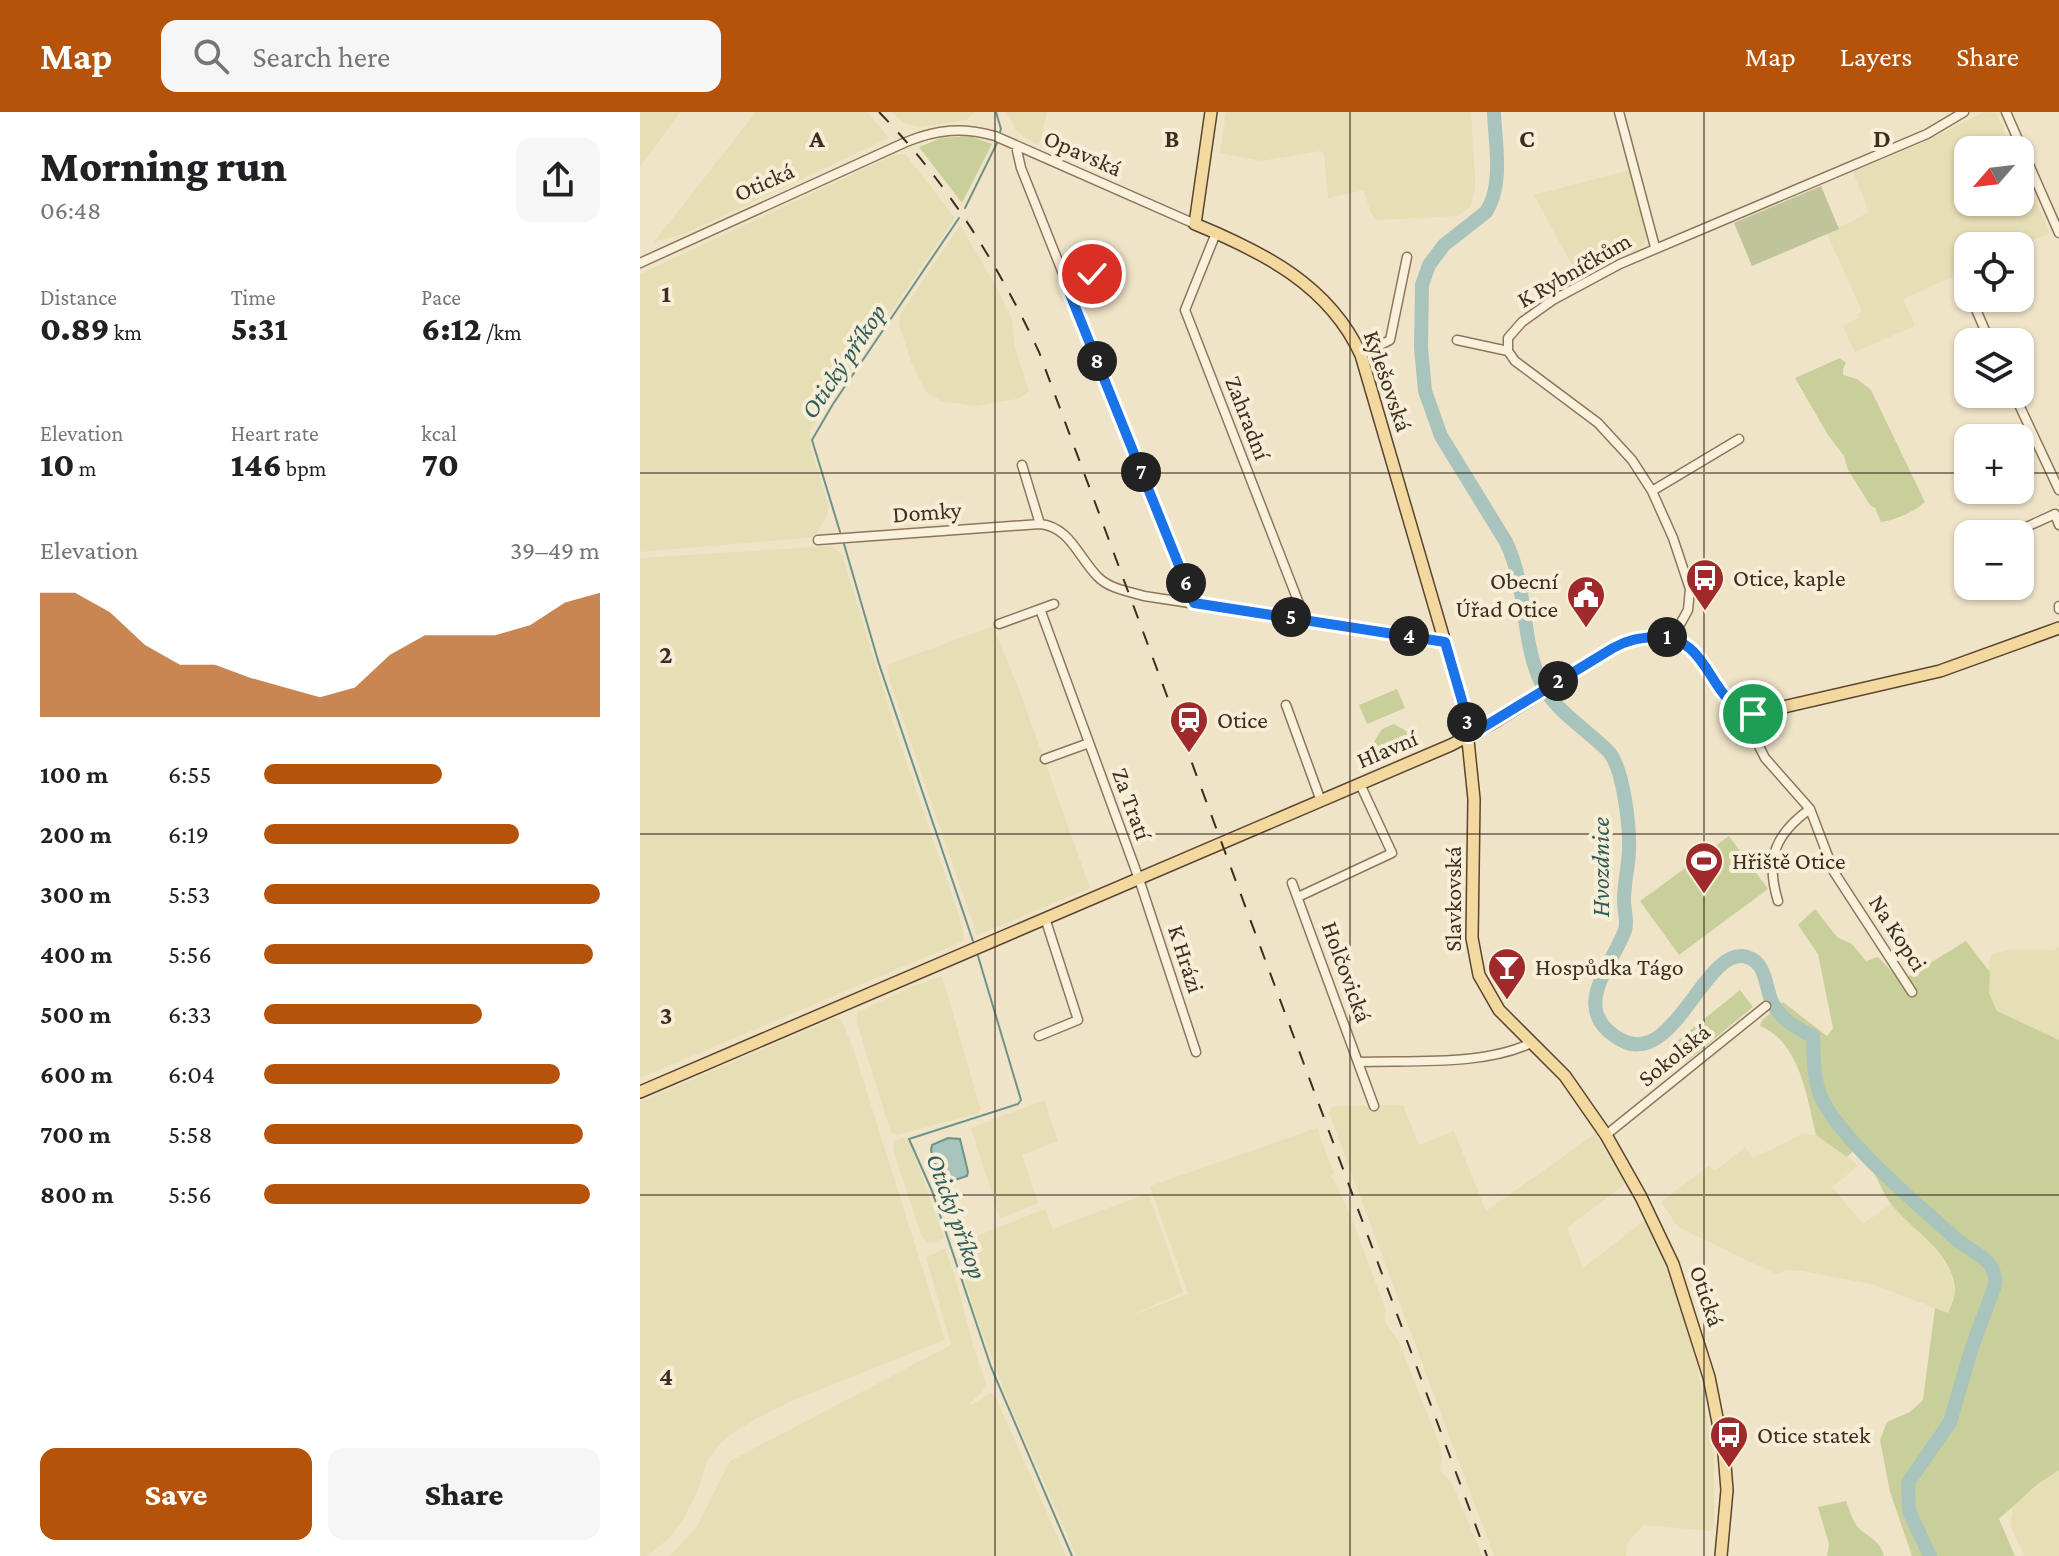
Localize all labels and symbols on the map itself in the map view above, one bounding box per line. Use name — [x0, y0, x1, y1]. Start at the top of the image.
street label: Opavská — [1040, 123, 1126, 182]
text: A — [808, 124, 825, 153]
text: B — [1164, 124, 1180, 153]
text: C — [1519, 124, 1535, 153]
text: D — [1873, 124, 1891, 153]
north arrow — [1954, 136, 2034, 216]
street label: Otická — [730, 156, 798, 207]
street label: K Rybníčkům — [1512, 226, 1635, 313]
pin — [1058, 240, 1126, 308]
text: 1 — [661, 279, 671, 308]
water label: Otický příkop — [795, 299, 892, 424]
street label: Kylešovská — [1359, 327, 1418, 435]
pin: 8 — [1077, 341, 1117, 381]
street label: Zahradní — [1220, 372, 1277, 464]
pin: 7 — [1121, 452, 1161, 492]
street label: Domky — [891, 496, 963, 527]
bus stop icon: Otice, kaple — [1684, 557, 1726, 612]
pin: 6 — [1166, 563, 1206, 603]
place label: Otice, kaple — [1733, 564, 1845, 591]
place label: Obecní Úřad Otice — [1455, 567, 1559, 622]
public building icon: Obecní Úřad Otice — [1565, 574, 1607, 629]
pin: 5 — [1271, 597, 1311, 637]
pin: 4 — [1389, 616, 1429, 656]
pin: 1 — [1647, 617, 1687, 657]
text: 2 — [659, 640, 673, 669]
pin: 2 — [1538, 661, 1578, 701]
pin — [1719, 680, 1787, 748]
station icon: Otice — [1168, 699, 1210, 754]
pin: 3 — [1447, 702, 1487, 742]
place label: Otice — [1217, 706, 1268, 733]
street label: Hlavní — [1352, 723, 1422, 773]
street label: Za Tratí — [1107, 764, 1158, 844]
water label: Hvozdnice — [1586, 817, 1615, 917]
sports icon: Hřiště Otice — [1683, 840, 1725, 895]
street label: Slavkovská — [1439, 846, 1466, 952]
place label: Hřiště Otice — [1732, 847, 1846, 874]
street label: Na Kopci — [1864, 890, 1933, 976]
street label: Holčovická — [1317, 918, 1378, 1026]
street label: K Hrázi — [1163, 922, 1210, 996]
bar icon: Hospůdka Tágo — [1486, 946, 1528, 1001]
place label: Hospůdka Tágo — [1535, 953, 1684, 980]
text: 3 — [660, 1001, 672, 1030]
street label: Sokolská — [1632, 1018, 1715, 1092]
water label: Otický příkop — [920, 1150, 993, 1283]
street label: Otická — [1685, 1262, 1730, 1330]
text: 4 — [659, 1362, 673, 1391]
bus stop icon: Otice statek — [1708, 1414, 1750, 1469]
place label: Otice statek — [1757, 1421, 1871, 1448]

